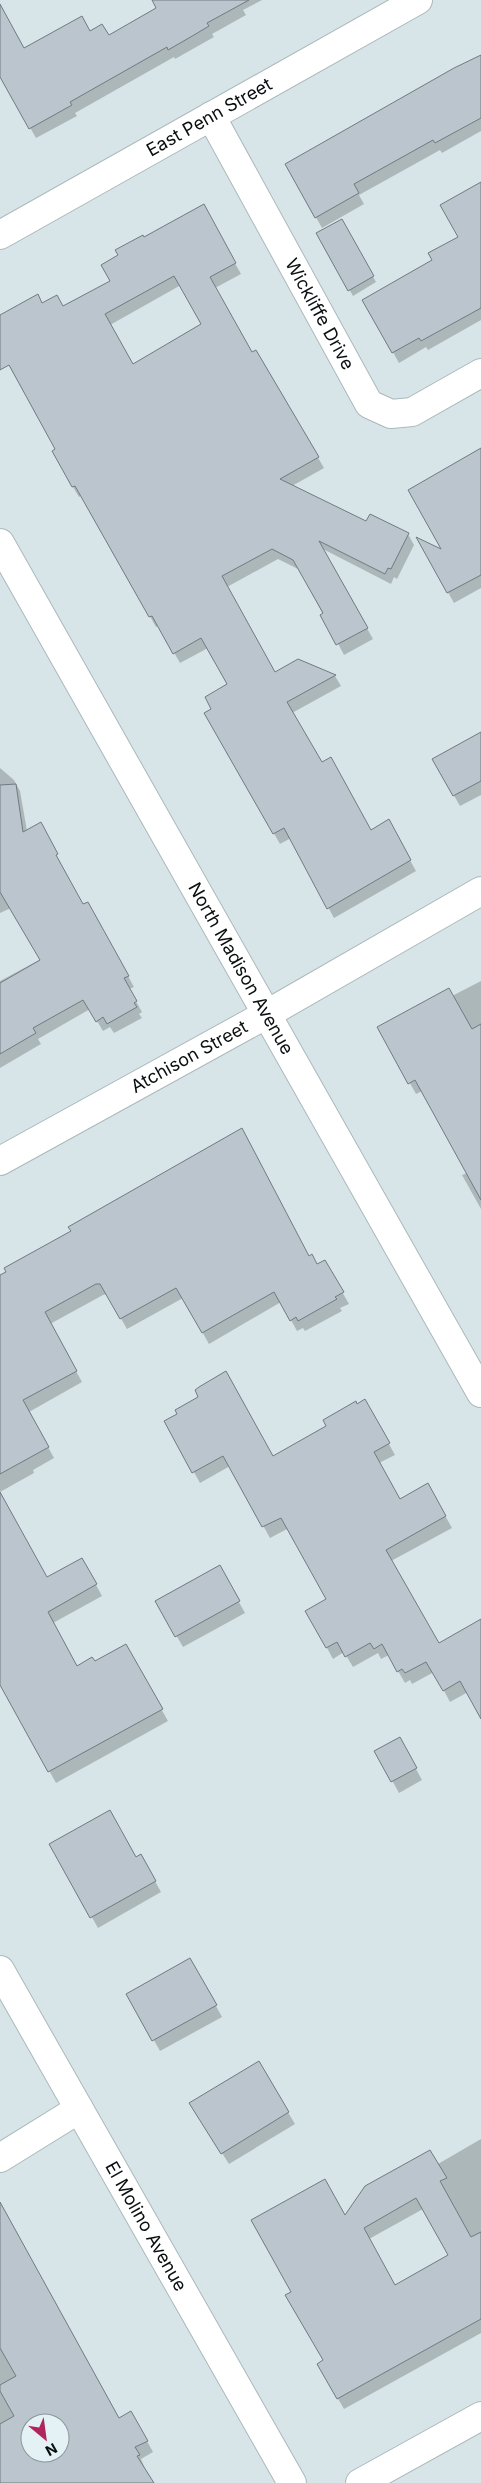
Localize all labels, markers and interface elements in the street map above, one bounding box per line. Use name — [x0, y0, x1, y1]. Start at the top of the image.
street label: East Penn Street — [143, 73, 275, 161]
street label: Wickliffe Drive — [281, 255, 359, 373]
street label: North Madison Avenue — [184, 879, 298, 1058]
street label: Atchison Street — [127, 1016, 251, 1097]
street label: El Molino Avenue — [101, 2158, 192, 2295]
north arrow — [20, 2413, 70, 2463]
text: N — [43, 2440, 60, 2460]

